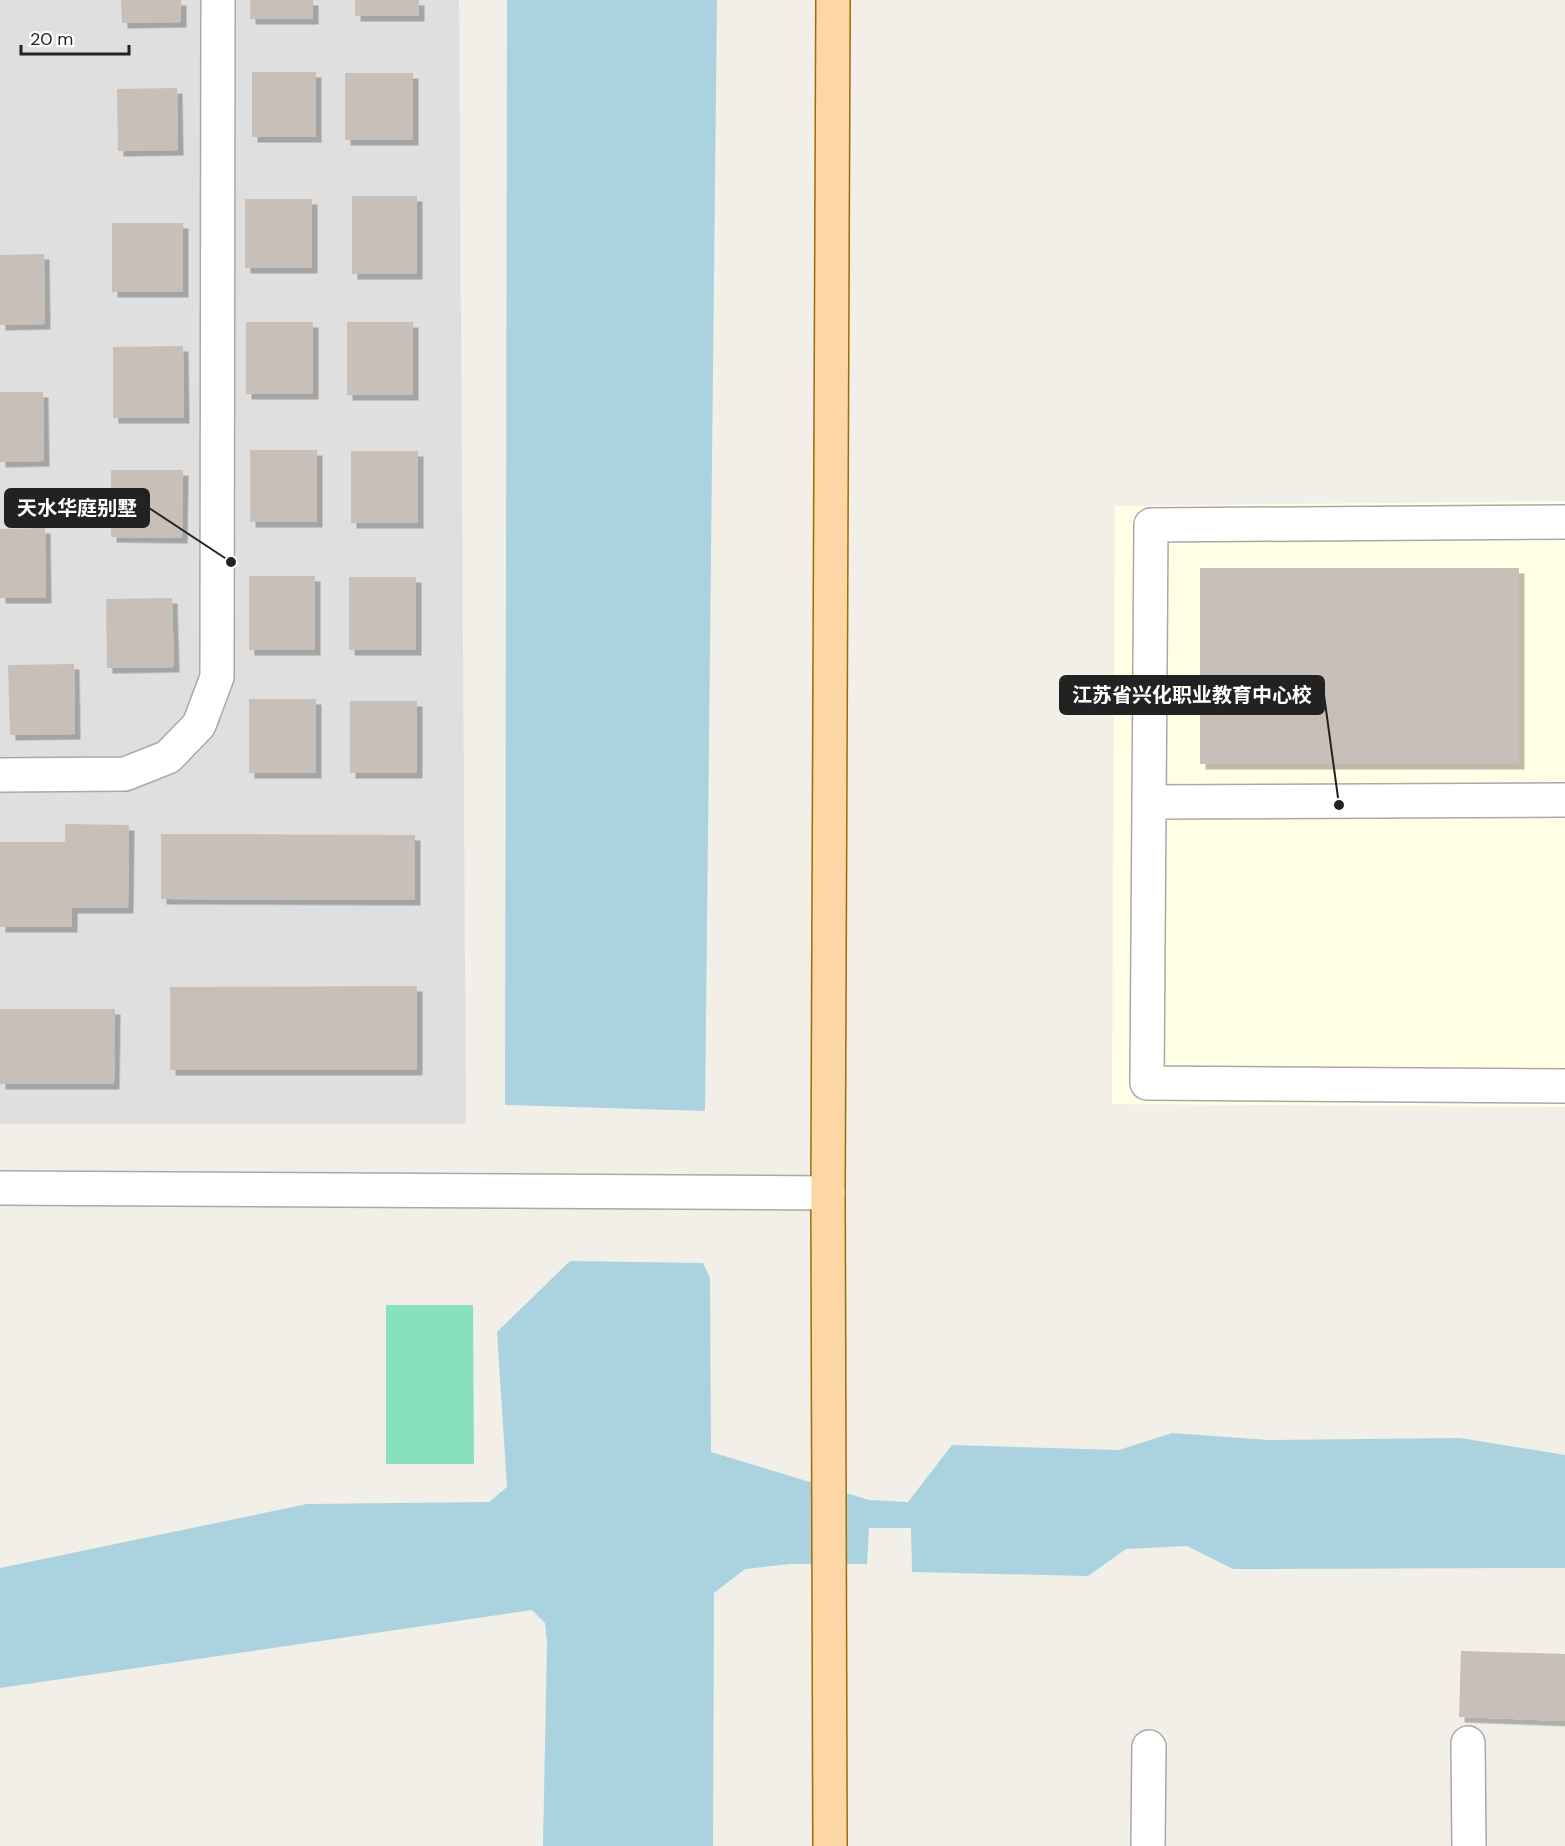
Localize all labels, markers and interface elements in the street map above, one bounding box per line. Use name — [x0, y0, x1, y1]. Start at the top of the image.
scale bar — [21, 18, 129, 56]
text: 20 m — [30, 27, 73, 51]
callout: 天水华庭别墅 — [5, 489, 149, 527]
text: 天水华庭别墅 — [17, 495, 137, 521]
callout: 江苏省兴化职业教育中心校 — [1060, 676, 1324, 714]
text: 江苏省兴化职业教育中心校 — [1072, 682, 1312, 708]

